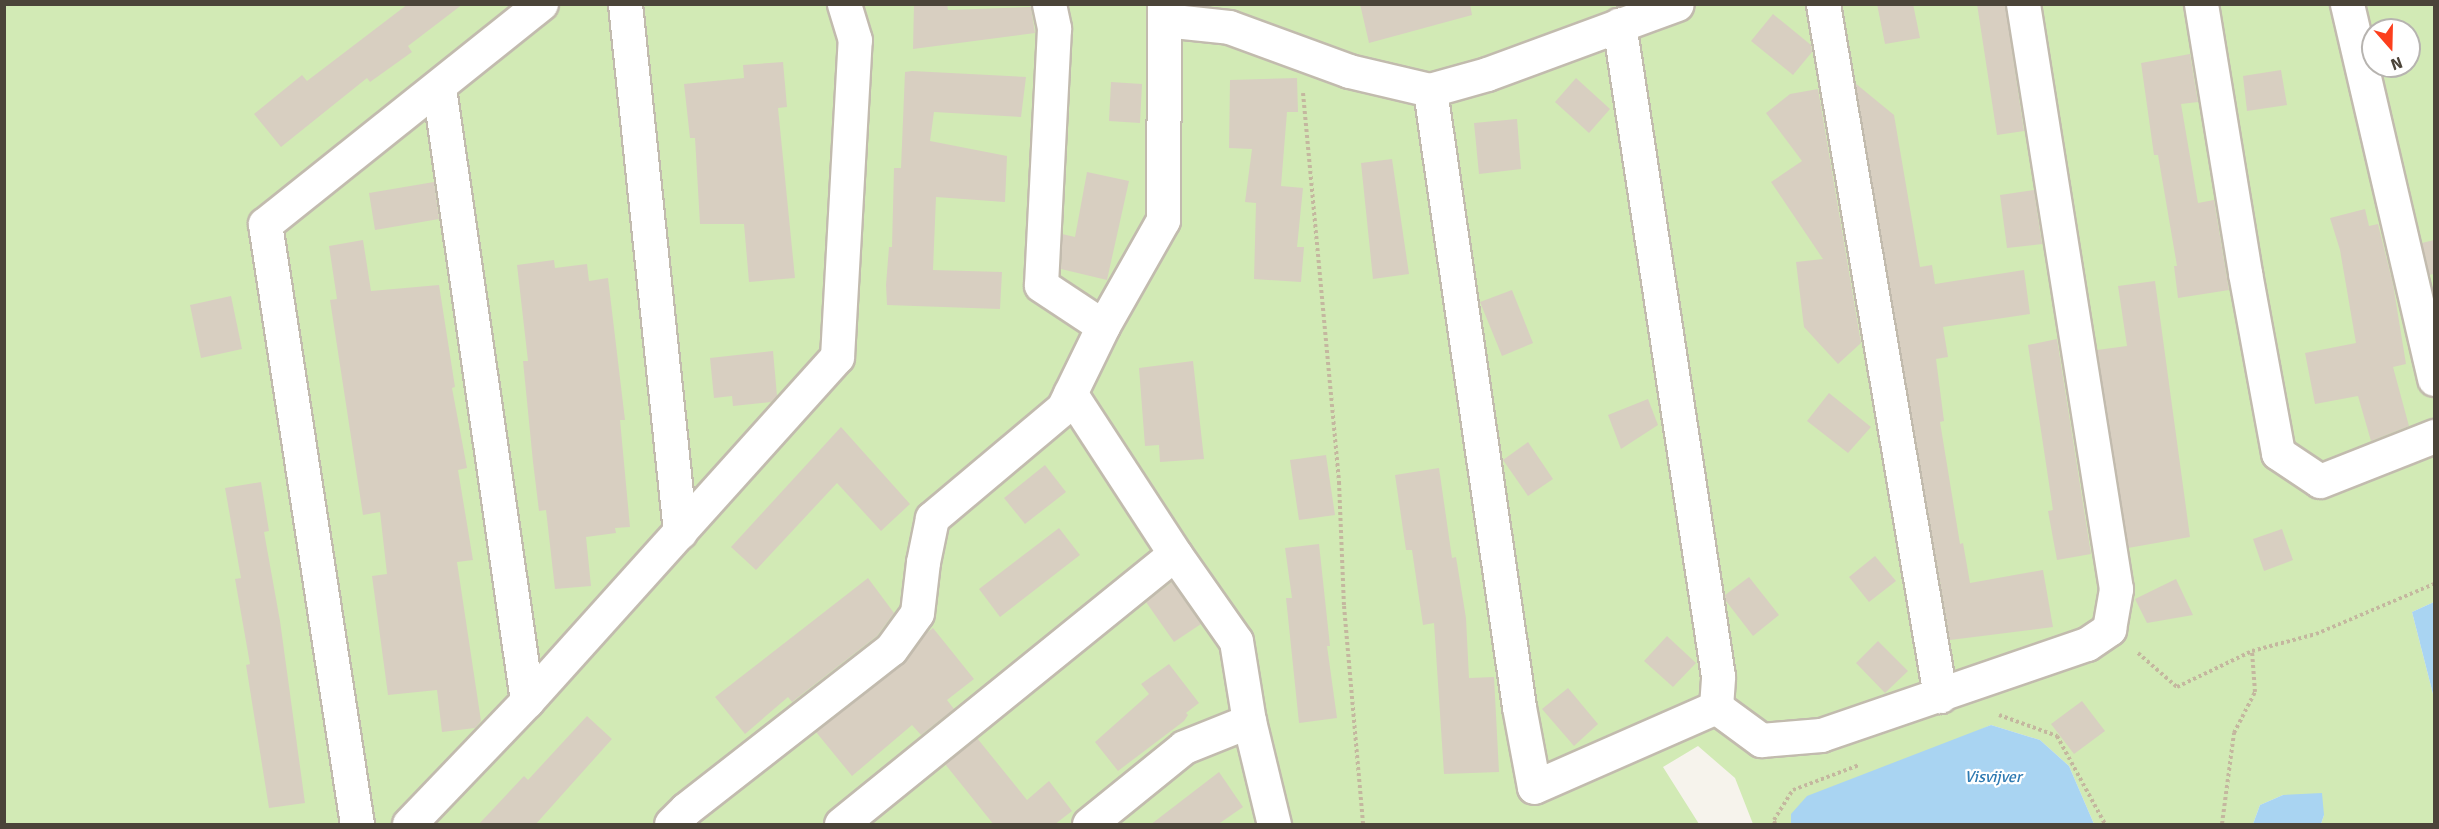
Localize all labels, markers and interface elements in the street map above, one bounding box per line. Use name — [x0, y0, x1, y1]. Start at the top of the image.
north arrow — [2361, 18, 2421, 78]
text: N — [2388, 52, 2405, 74]
water label: Visvijver — [1964, 767, 2022, 787]

